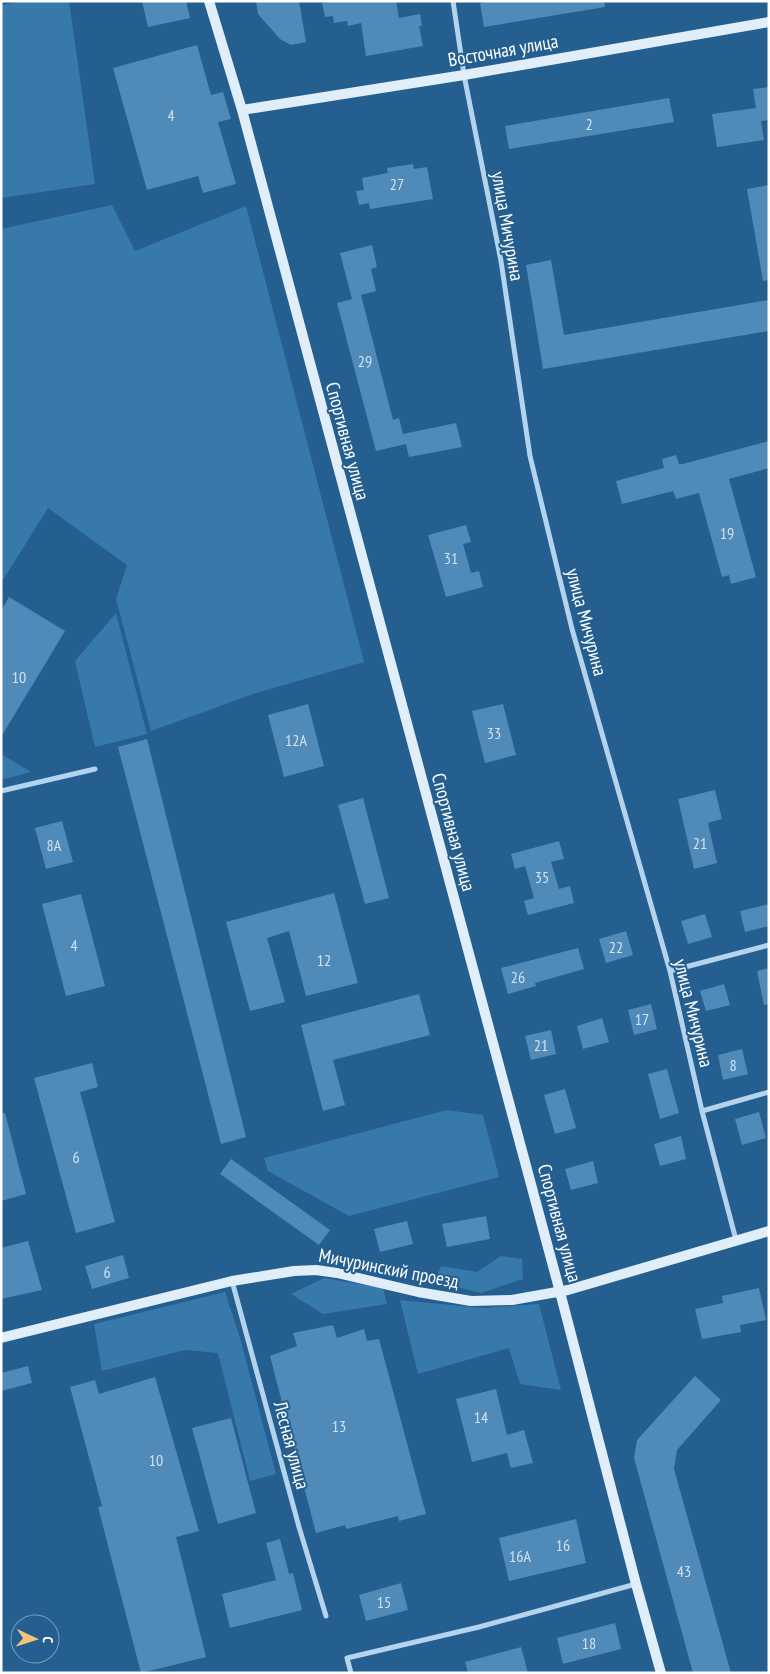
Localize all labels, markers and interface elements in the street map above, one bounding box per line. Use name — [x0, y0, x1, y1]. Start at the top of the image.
street label: Восточная улица — [446, 29, 560, 71]
house number: 4 — [167, 105, 175, 125]
house number: 2 — [585, 114, 593, 134]
street label: улица Мичурина — [487, 169, 529, 283]
house number: 27 — [390, 174, 404, 194]
house number: 29 — [358, 351, 372, 371]
street label: Спортивная улица — [321, 379, 375, 503]
house number: 19 — [720, 523, 734, 543]
house number: 31 — [444, 548, 458, 568]
street label: улица Мичурина — [561, 565, 613, 679]
house number: 10 — [12, 667, 26, 687]
house number: 33 — [487, 723, 501, 743]
house number: 12А — [285, 730, 307, 750]
street label: Спортивная улица — [427, 770, 481, 894]
house number: 21 — [693, 833, 707, 853]
house number: 8А — [47, 835, 62, 855]
house number: 35 — [535, 867, 549, 887]
house number: 4 — [70, 935, 78, 955]
house number: 22 — [609, 937, 623, 957]
house number: 12 — [317, 950, 331, 970]
street label: улица Мичурина — [669, 956, 719, 1070]
house number: 26 — [511, 967, 525, 987]
house number: 17 — [635, 1009, 649, 1029]
house number: 21 — [534, 1035, 548, 1055]
house number: 8 — [729, 1055, 737, 1075]
house number: 6 — [72, 1147, 80, 1167]
street label: Спортивная улица — [533, 1161, 587, 1285]
street label: Мичуринский проезд — [317, 1243, 462, 1293]
house number: 6 — [103, 1262, 111, 1282]
street label: Лесная улица — [268, 1397, 315, 1492]
house number: 14 — [474, 1407, 488, 1427]
house number: 13 — [332, 1416, 346, 1436]
house number: 10 — [149, 1450, 163, 1470]
house number: 16 — [556, 1535, 570, 1555]
house number: 16А — [509, 1546, 531, 1566]
house number: 43 — [677, 1561, 691, 1581]
house number: 15 — [377, 1592, 391, 1612]
north arrow — [10, 1614, 60, 1664]
house number: 18 — [582, 1633, 596, 1653]
text: С — [39, 1636, 57, 1644]

